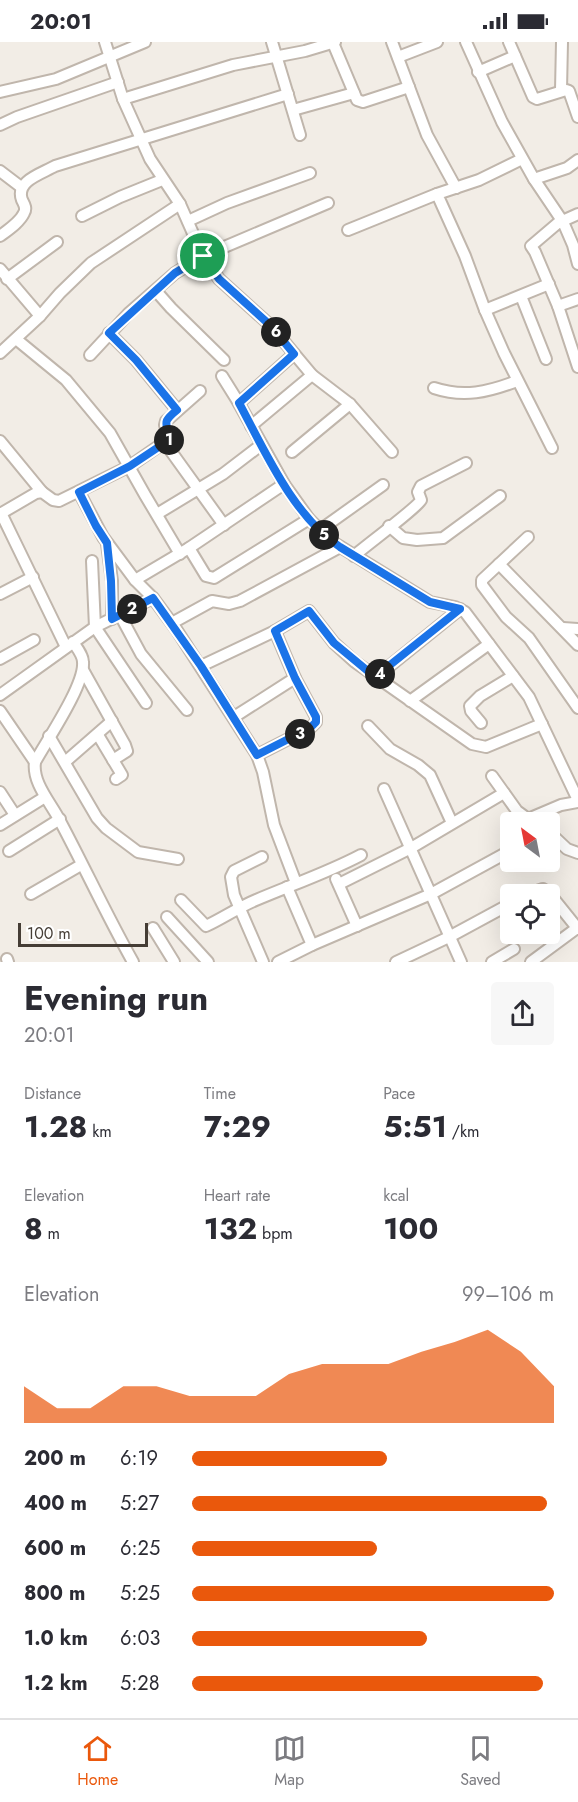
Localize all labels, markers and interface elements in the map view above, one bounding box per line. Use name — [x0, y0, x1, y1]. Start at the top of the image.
text: 20:01 — [30, 5, 92, 37]
pin — [177, 230, 228, 281]
icon: arrive — [186, 239, 219, 272]
pin: 6 — [261, 317, 291, 347]
text: 6 — [271, 320, 281, 343]
pin: 1 — [154, 425, 184, 455]
text: 1 — [165, 428, 173, 451]
pin: 5 — [309, 520, 339, 550]
text: 5 — [319, 523, 329, 546]
pin: 2 — [117, 594, 147, 624]
text: 2 — [127, 597, 137, 620]
pin: 4 — [365, 659, 395, 689]
text: 4 — [374, 662, 386, 685]
pin: 3 — [285, 719, 315, 749]
text: 3 — [295, 722, 305, 745]
north arrow — [500, 812, 560, 872]
map controls — [500, 812, 560, 944]
button: locate — [500, 884, 560, 944]
scale bar — [18, 920, 148, 947]
text: 100 m — [27, 922, 71, 945]
text: Evening run — [24, 975, 208, 1022]
button: share — [491, 982, 554, 1045]
text: 20:01 — [24, 1021, 74, 1050]
text: Distance — [24, 1082, 81, 1105]
text: Time — [204, 1082, 236, 1105]
text: Pace — [383, 1082, 415, 1105]
text: 1.28 — [24, 1105, 87, 1148]
text: 7:29 — [204, 1105, 271, 1148]
text: 5:51 — [383, 1105, 447, 1148]
text: km — [87, 1120, 112, 1143]
text: /km — [447, 1120, 480, 1143]
text: Elevation — [24, 1184, 84, 1207]
text: Heart rate — [204, 1184, 270, 1207]
text: kcal — [383, 1184, 409, 1207]
text: 8 — [24, 1207, 43, 1250]
text: 132 — [204, 1207, 257, 1250]
text: 100 — [383, 1207, 438, 1250]
text: m — [43, 1222, 60, 1245]
text: bpm — [257, 1222, 293, 1245]
text: Elevation — [24, 1280, 99, 1309]
text: 99–106 m — [462, 1280, 554, 1309]
text: 200 m — [24, 1444, 86, 1473]
text: 6:19 — [120, 1444, 158, 1473]
text: 400 m — [24, 1489, 87, 1518]
text: 5:27 — [120, 1489, 159, 1518]
text: 600 m — [24, 1534, 86, 1563]
text: 6:25 — [120, 1534, 160, 1563]
text: 800 m — [24, 1579, 85, 1608]
text: 5:25 — [120, 1579, 160, 1608]
text: 1.0 km — [24, 1624, 88, 1653]
text: 6:03 — [120, 1624, 160, 1653]
text: 1.2 km — [24, 1669, 88, 1698]
text: 5:28 — [120, 1669, 160, 1698]
tab: Home — [77, 1732, 118, 1791]
tab: Map — [273, 1732, 306, 1791]
tab: Saved — [460, 1732, 501, 1791]

